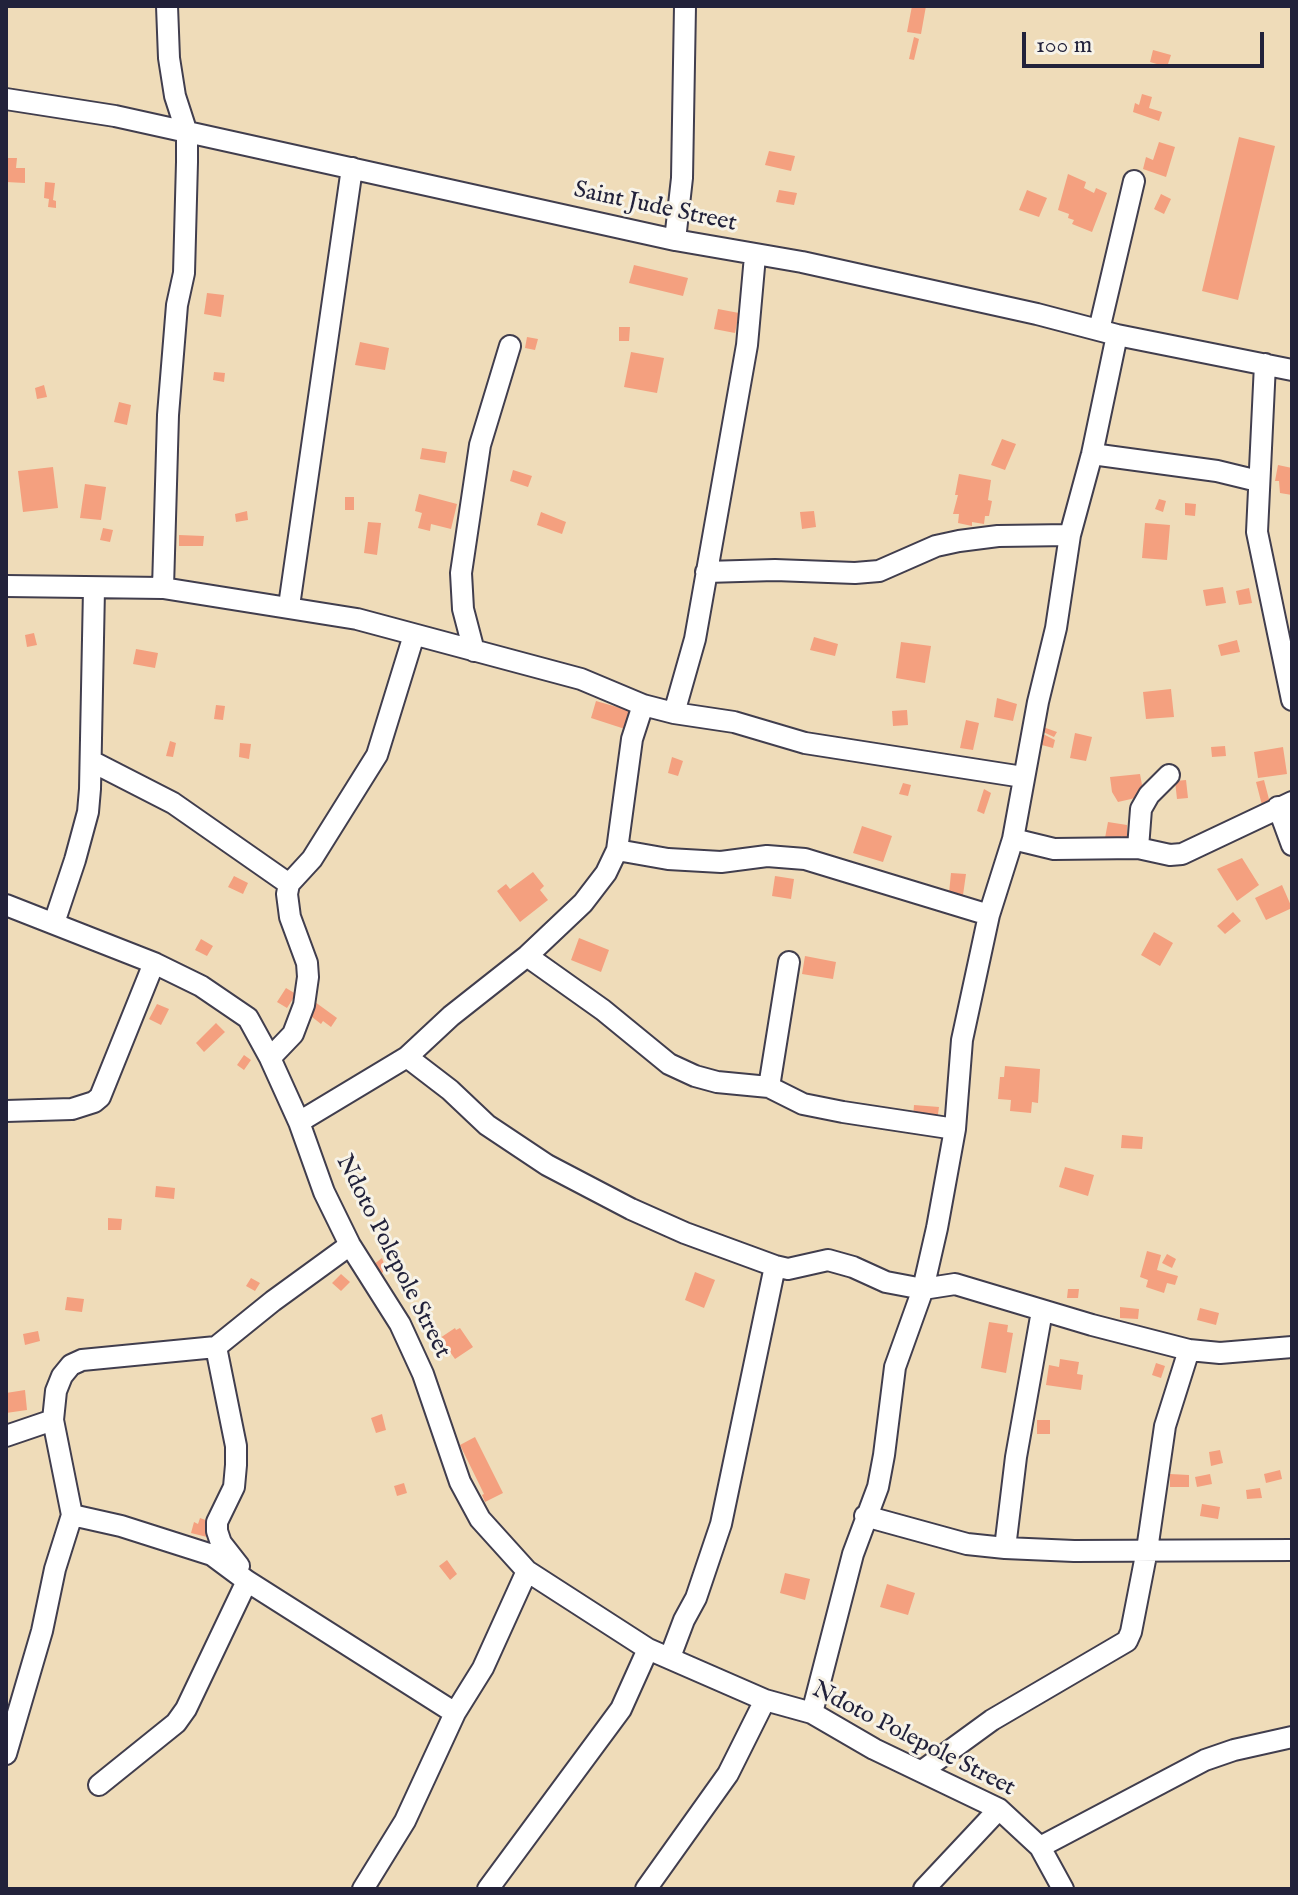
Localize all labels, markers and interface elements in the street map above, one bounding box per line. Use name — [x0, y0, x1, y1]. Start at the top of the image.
scale bar — [1026, 16, 1268, 66]
text: 100 m — [1036, 30, 1092, 61]
street label: Saint Jude Street — [571, 177, 739, 239]
street label: Ndoto Polepole Street — [328, 1151, 456, 1363]
street label: Ndoto Polepole Street — [807, 1676, 1019, 1804]

